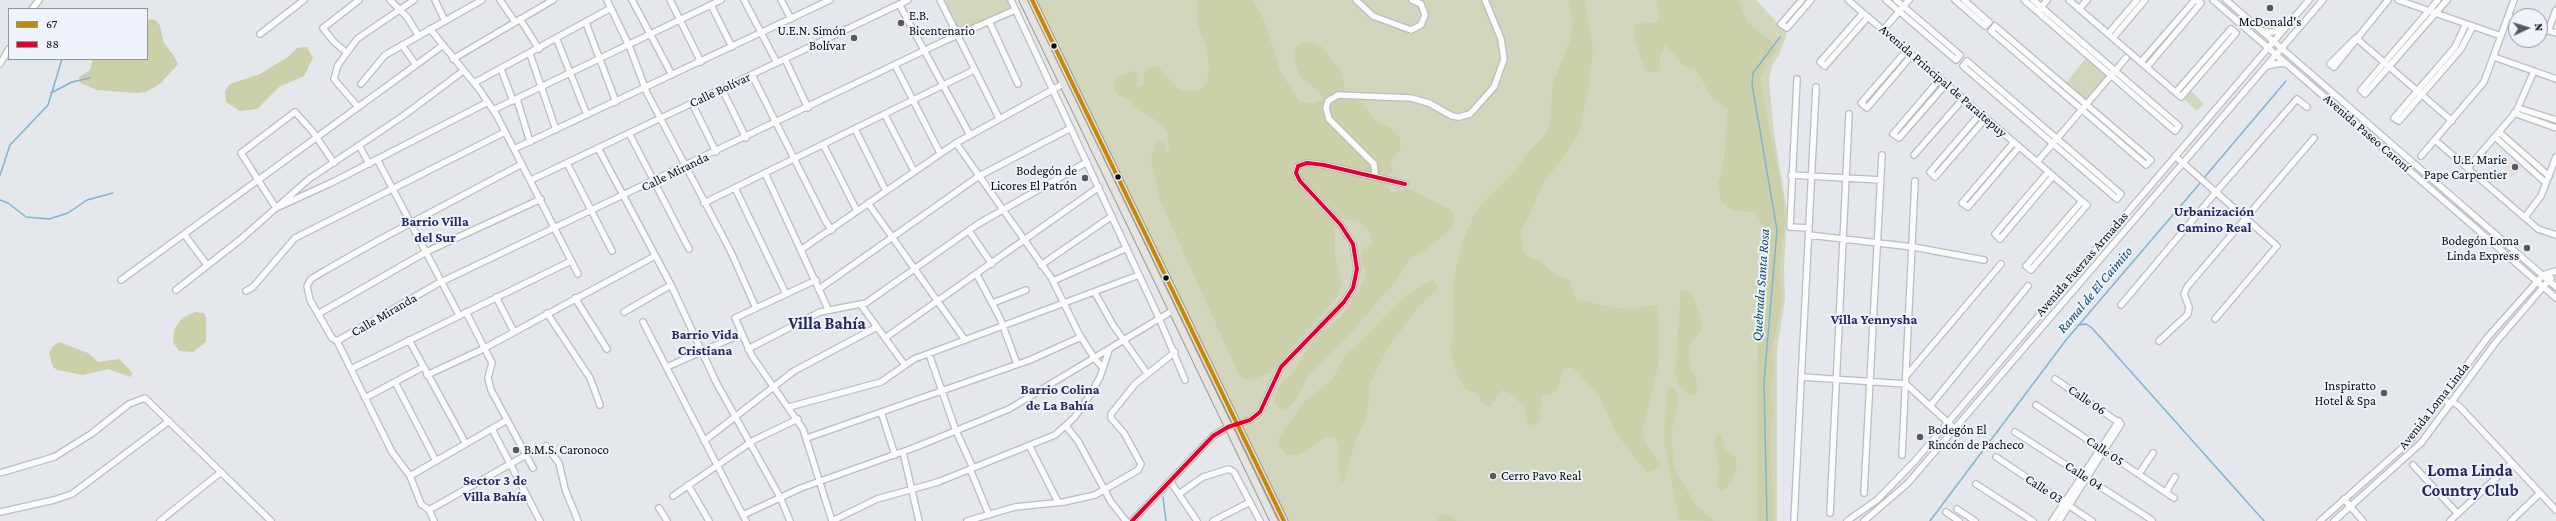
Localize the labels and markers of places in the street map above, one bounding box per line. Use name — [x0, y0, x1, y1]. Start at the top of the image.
marker: McDonald's — [2265, 3, 2275, 13]
place label: E.B. Bicentenario — [909, 8, 975, 39]
place label: McDonald's — [2239, 14, 2301, 30]
marker: E.B. Bicentenario — [896, 18, 906, 28]
place label: U.E.N. Simón Bolívar — [777, 23, 846, 54]
marker: U.E.N. Simón Bolívar — [849, 33, 859, 43]
unlabelled marker — [1049, 41, 1059, 51]
place label: U.E. Marie Pape Carpentier — [2424, 152, 2507, 183]
marker: U.E. Marie Pape Carpentier — [2510, 162, 2520, 172]
place label: Bodegón de Licores El Patrón — [990, 163, 1077, 194]
unlabelled marker — [1113, 172, 1123, 182]
marker: Bodegón de Licores El Patrón — [1080, 173, 1090, 183]
place label: Bodegón Loma Linda Express — [2441, 233, 2519, 264]
marker: Bodegón Loma Linda Express — [2522, 243, 2532, 253]
unlabelled marker — [1161, 273, 1171, 283]
place label: Inspiratto Hotel & Spa — [2315, 378, 2376, 409]
marker: Inspiratto Hotel & Spa — [2379, 388, 2389, 398]
place label: Bodegón El Rincón de Pacheco — [1928, 422, 2024, 453]
marker: Bodegón El Rincón de Pacheco — [1915, 432, 1925, 442]
place label: B.M.S. Caronoco — [524, 442, 609, 458]
marker: B.M.S. Caronoco — [511, 445, 521, 455]
place label: Cerro Pavo Real — [1501, 468, 1581, 484]
marker: Cerro Pavo Real — [1488, 471, 1498, 481]

